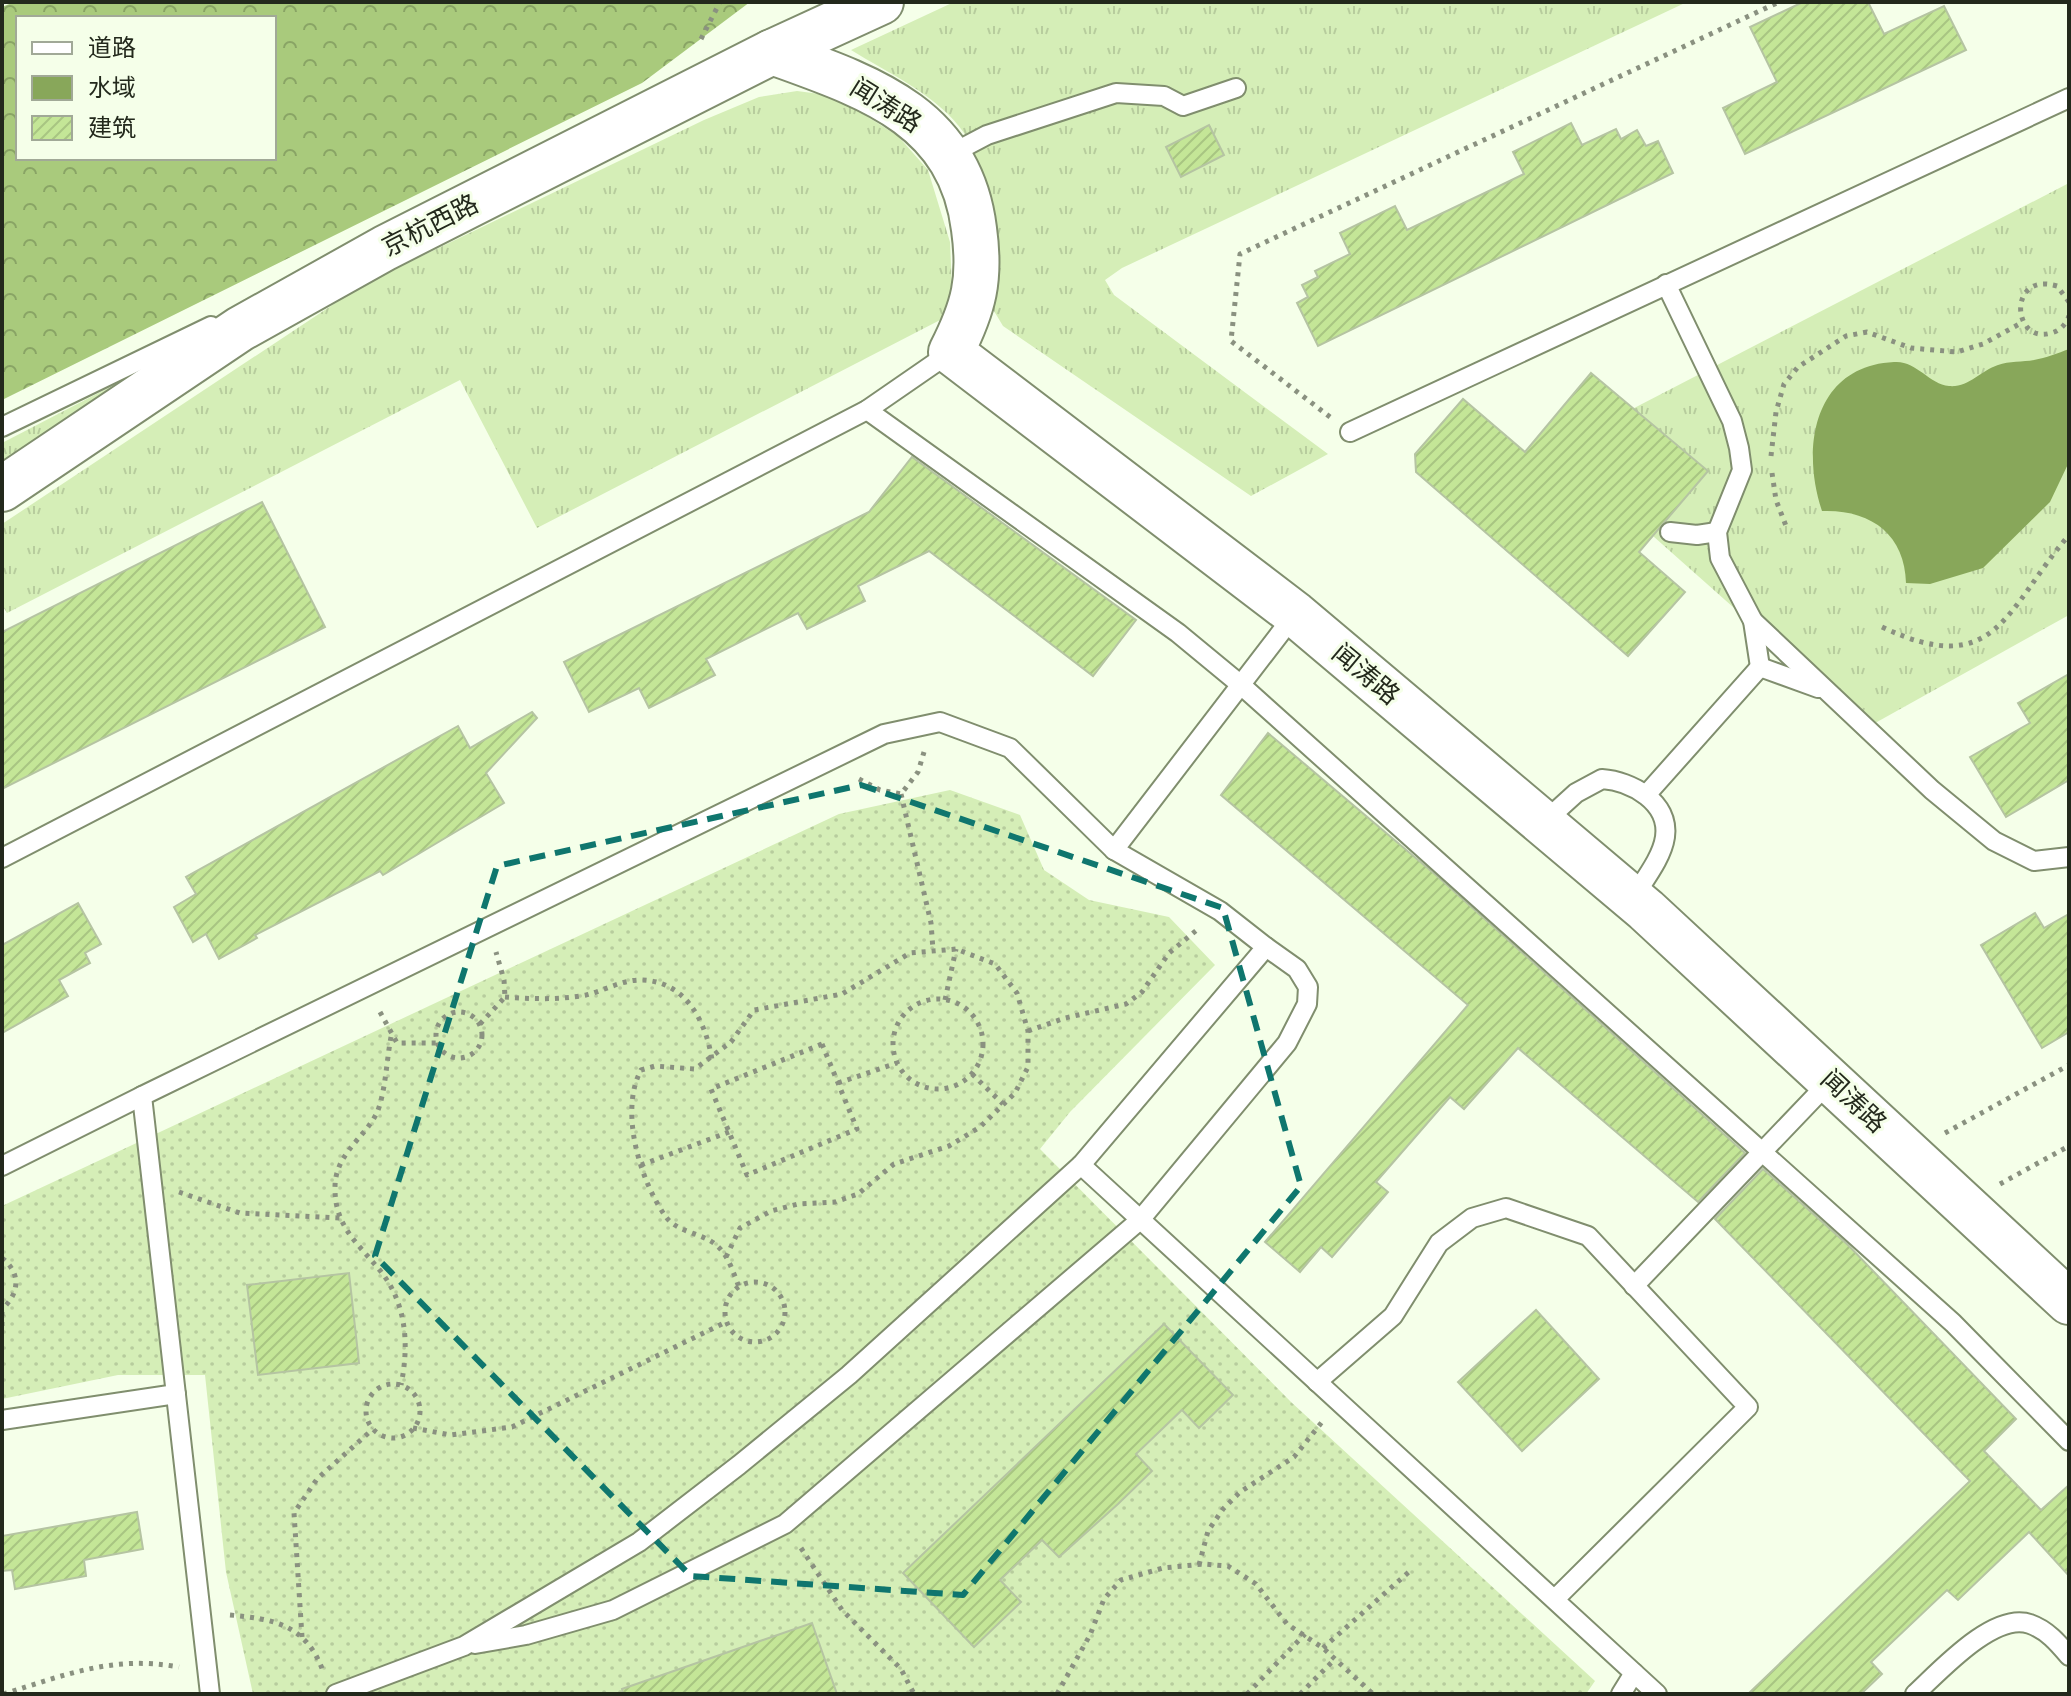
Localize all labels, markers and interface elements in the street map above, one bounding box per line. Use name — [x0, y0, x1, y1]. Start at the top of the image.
legend — [16, 16, 276, 160]
text: 道路 — [88, 28, 136, 63]
street label: 闻涛路 — [844, 67, 930, 139]
text: 水域 — [88, 68, 136, 103]
text: 建筑 — [88, 108, 136, 143]
street label: 京杭西路 — [374, 183, 484, 263]
street label: 闻涛路 — [1326, 633, 1409, 711]
street label: 闻涛路 — [1815, 1059, 1897, 1139]

